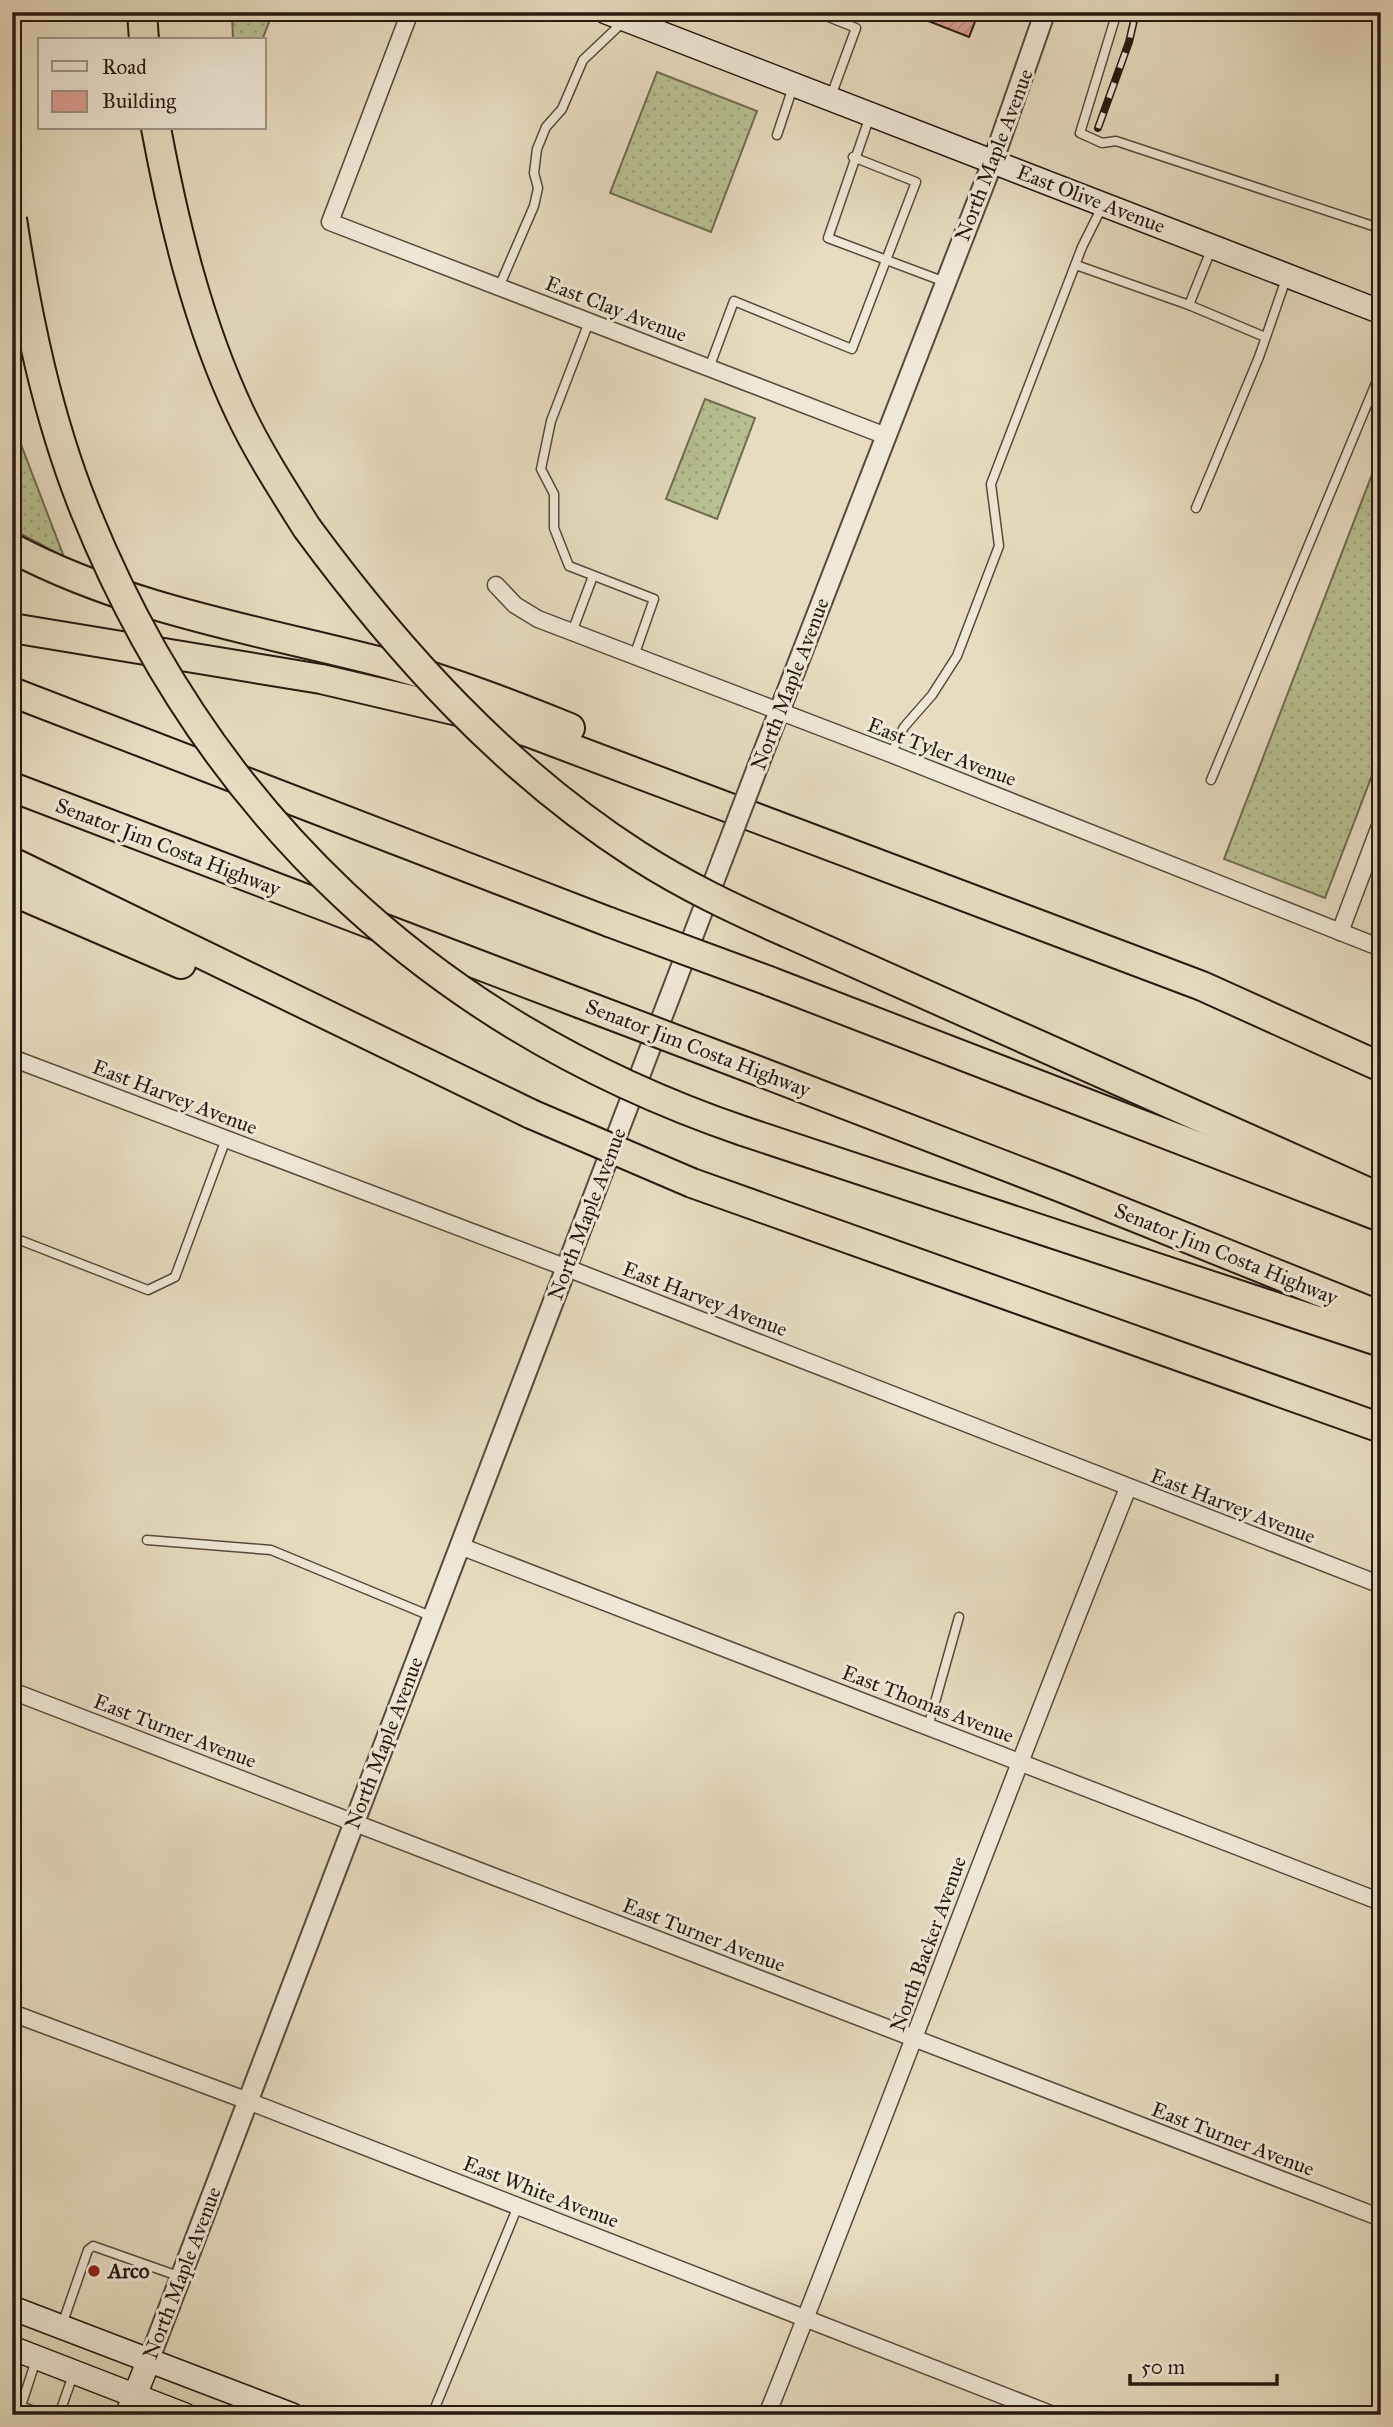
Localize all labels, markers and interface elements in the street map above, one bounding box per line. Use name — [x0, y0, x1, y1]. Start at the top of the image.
legend — [38, 38, 266, 130]
text: Road — [102, 54, 147, 80]
street label: North Maple Avenue — [949, 65, 1039, 245]
text: Building — [102, 88, 176, 114]
street label: East Olive Avenue — [1013, 159, 1169, 239]
street label: East Clay Avenue — [542, 270, 691, 348]
street label: North Maple Avenue — [745, 594, 835, 774]
street label: East Tyler Avenue — [864, 712, 1020, 792]
street label: Senator Jim Costa Highway — [52, 792, 285, 902]
street label: Senator Jim Costa Highway — [582, 993, 815, 1103]
street label: East Harvey Avenue — [89, 1054, 261, 1141]
street label: North Maple Avenue — [542, 1124, 632, 1304]
street label: Senator Jim Costa Highway — [1110, 1197, 1343, 1311]
street label: East Harvey Avenue — [619, 1256, 791, 1343]
street label: East Harvey Avenue — [1147, 1463, 1319, 1550]
street label: North Maple Avenue — [339, 1653, 429, 1833]
street label: East Thomas Avenue — [838, 1659, 1018, 1749]
street label: East Turner Avenue — [90, 1688, 260, 1774]
street label: North Backer Avenue — [884, 1852, 972, 2035]
street label: East Turner Avenue — [619, 1892, 789, 1978]
street label: East Turner Avenue — [1148, 2096, 1318, 2182]
street label: East White Avenue — [459, 2150, 623, 2234]
street label: North Maple Avenue — [137, 2183, 227, 2363]
place label: Arco — [106, 2258, 150, 2284]
marker: Arco — [86, 2263, 102, 2279]
scale bar — [1130, 2343, 1278, 2387]
text: 50 m — [1141, 2354, 1186, 2380]

